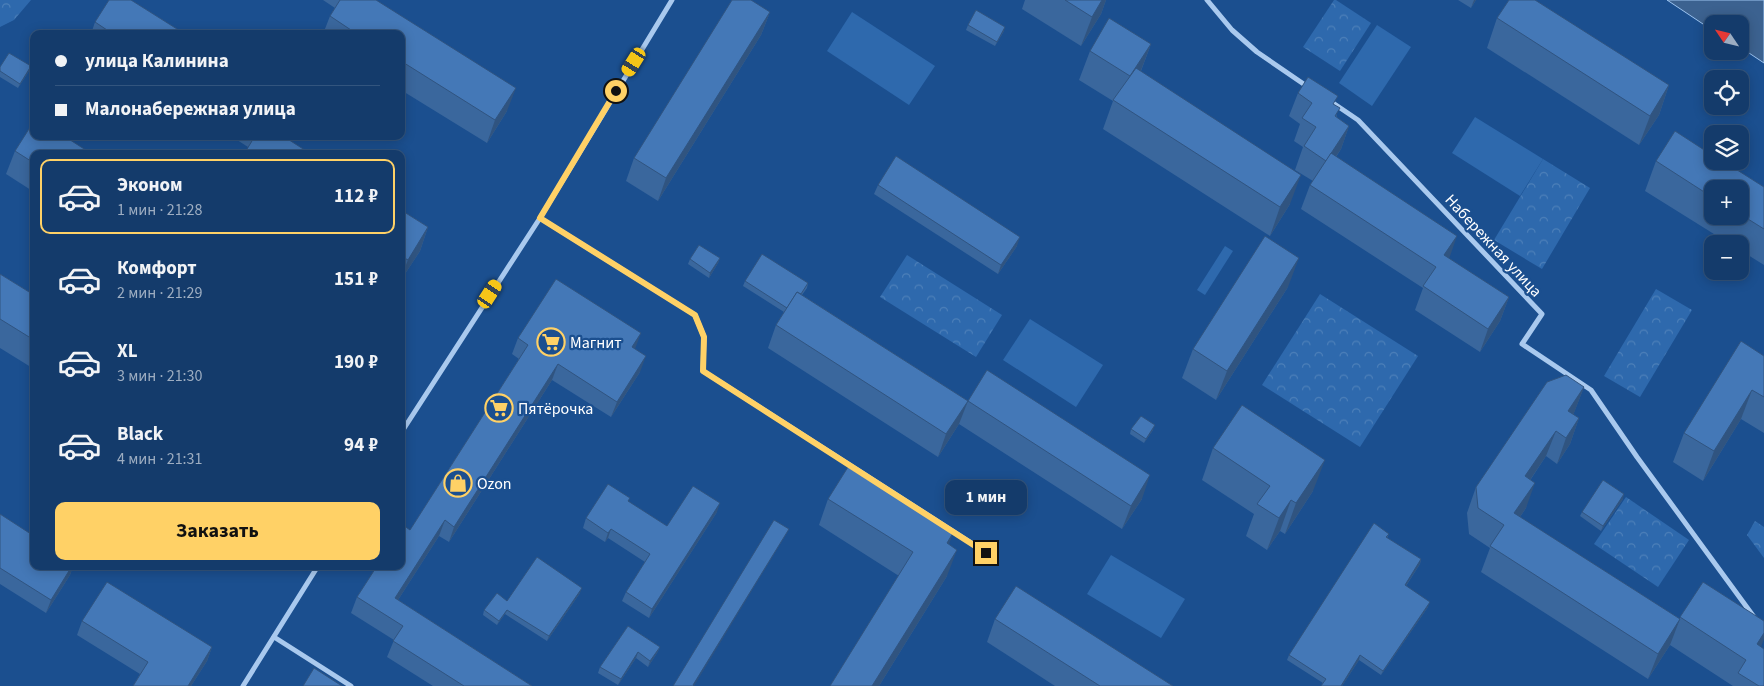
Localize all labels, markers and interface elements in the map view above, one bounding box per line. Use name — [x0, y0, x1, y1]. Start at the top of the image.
north arrow — [1704, 15, 1749, 60]
map controls — [1704, 15, 1749, 280]
car — [619, 45, 648, 79]
text: улица Калинина — [85, 48, 229, 75]
button: locate — [1704, 70, 1749, 115]
route start — [605, 80, 627, 102]
text: Малонабережная улица — [85, 96, 296, 123]
button: layers — [1704, 125, 1749, 170]
text: Эконом — [117, 172, 183, 199]
icon: car — [57, 174, 102, 219]
button: + — [1704, 180, 1749, 225]
text: 112 ₽ — [334, 183, 378, 210]
street label: Набережная улица — [1440, 189, 1547, 302]
text: 1 мин · 21:28 — [117, 199, 203, 221]
button: − — [1704, 235, 1749, 280]
text: Комфорт — [117, 255, 197, 282]
icon: car — [57, 257, 102, 302]
text: 151 ₽ — [334, 266, 378, 293]
car — [475, 277, 504, 311]
text: 2 мин · 21:29 — [117, 282, 203, 304]
supermarket icon: Магнит — [536, 327, 566, 357]
place label: Магнит — [570, 332, 622, 354]
text: XL — [117, 338, 138, 365]
icon: car — [57, 340, 102, 385]
text: 190 ₽ — [334, 349, 378, 376]
text: 3 мин · 21:30 — [117, 365, 203, 387]
supermarket icon: Пятёрочка — [484, 393, 514, 423]
place label: Пятёрочка — [518, 398, 593, 420]
text: Black — [117, 421, 163, 448]
icon: car — [57, 423, 102, 468]
text: 94 ₽ — [344, 432, 378, 459]
text: 4 мин · 21:31 — [117, 448, 203, 470]
shop icon: Ozon — [443, 468, 473, 498]
place label: Ozon — [477, 473, 512, 495]
callout: 1 мин — [945, 480, 1027, 516]
text: 1 мин — [966, 486, 1006, 508]
button: Заказать — [55, 502, 380, 560]
route end — [975, 542, 997, 564]

